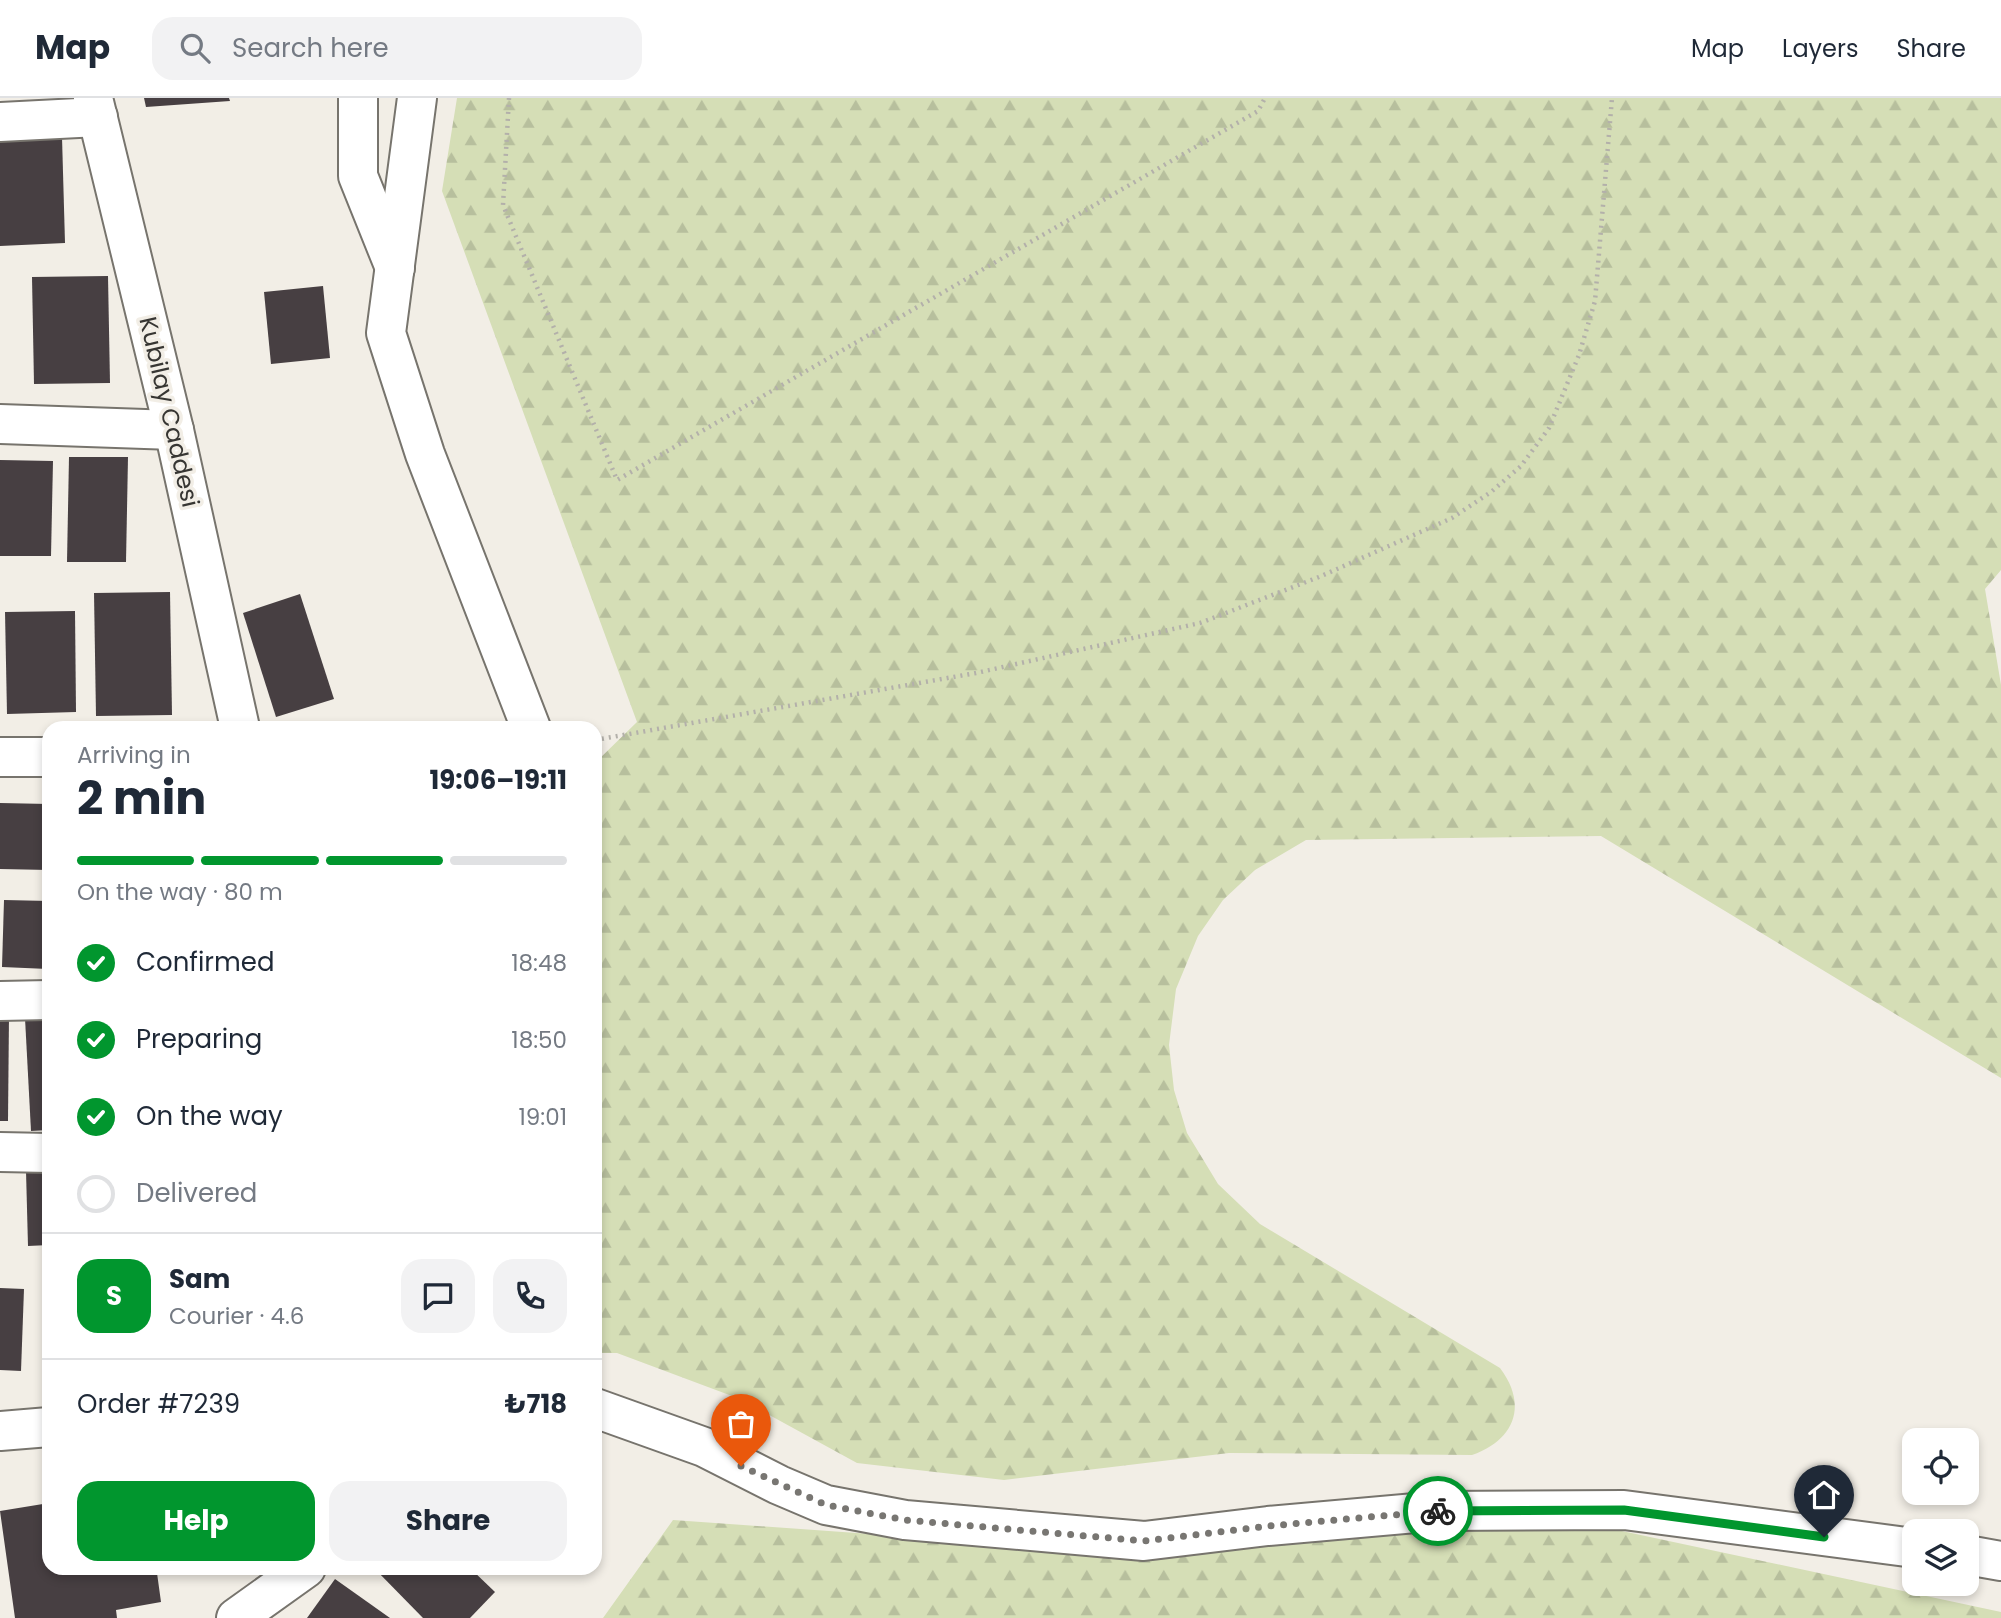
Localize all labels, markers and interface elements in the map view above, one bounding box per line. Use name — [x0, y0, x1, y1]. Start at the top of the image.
search box — [152, 17, 642, 80]
text: Map — [35, 24, 110, 71]
icon: search — [176, 29, 214, 67]
text: Search here — [232, 30, 389, 66]
text: Map — [1691, 32, 1744, 65]
text: Layers — [1782, 32, 1858, 65]
text: Share — [1896, 32, 1966, 65]
street label: Kubilay Caddesi — [132, 313, 207, 510]
text: Arriving in — [77, 739, 191, 771]
text: 19:06–19:11 — [430, 762, 567, 798]
text: 2 min — [77, 766, 206, 830]
text: On the way · 80 m — [77, 876, 283, 908]
icon: check — [77, 944, 115, 982]
text: Confirmed — [136, 944, 274, 980]
text: 18:48 — [511, 947, 567, 979]
icon: check — [77, 1021, 115, 1059]
text: Preparing — [136, 1021, 262, 1057]
text: 18:50 — [511, 1024, 567, 1056]
icon: check — [77, 1098, 115, 1136]
text: On the way — [136, 1098, 283, 1134]
text: 19:01 — [518, 1101, 567, 1133]
text: Delivered — [136, 1175, 257, 1211]
button: chat — [401, 1259, 475, 1333]
button: phone — [493, 1259, 567, 1333]
text: Sam — [169, 1261, 230, 1297]
text: S — [106, 1278, 122, 1314]
text: Courier · 4.6 — [169, 1300, 304, 1332]
text: Order #7239 — [77, 1386, 240, 1422]
text: ₺718 — [505, 1386, 567, 1422]
pin — [711, 1394, 771, 1466]
icon: bag — [722, 1405, 760, 1443]
map controls — [1902, 1428, 1979, 1596]
button: locate — [1902, 1428, 1979, 1505]
pin — [1794, 1465, 1854, 1537]
courier — [1403, 1476, 1473, 1546]
icon: home — [1805, 1476, 1843, 1514]
button: Help — [77, 1481, 315, 1561]
button: Share — [329, 1481, 567, 1561]
icon: bike — [1419, 1492, 1457, 1530]
button: layers — [1902, 1519, 1979, 1596]

